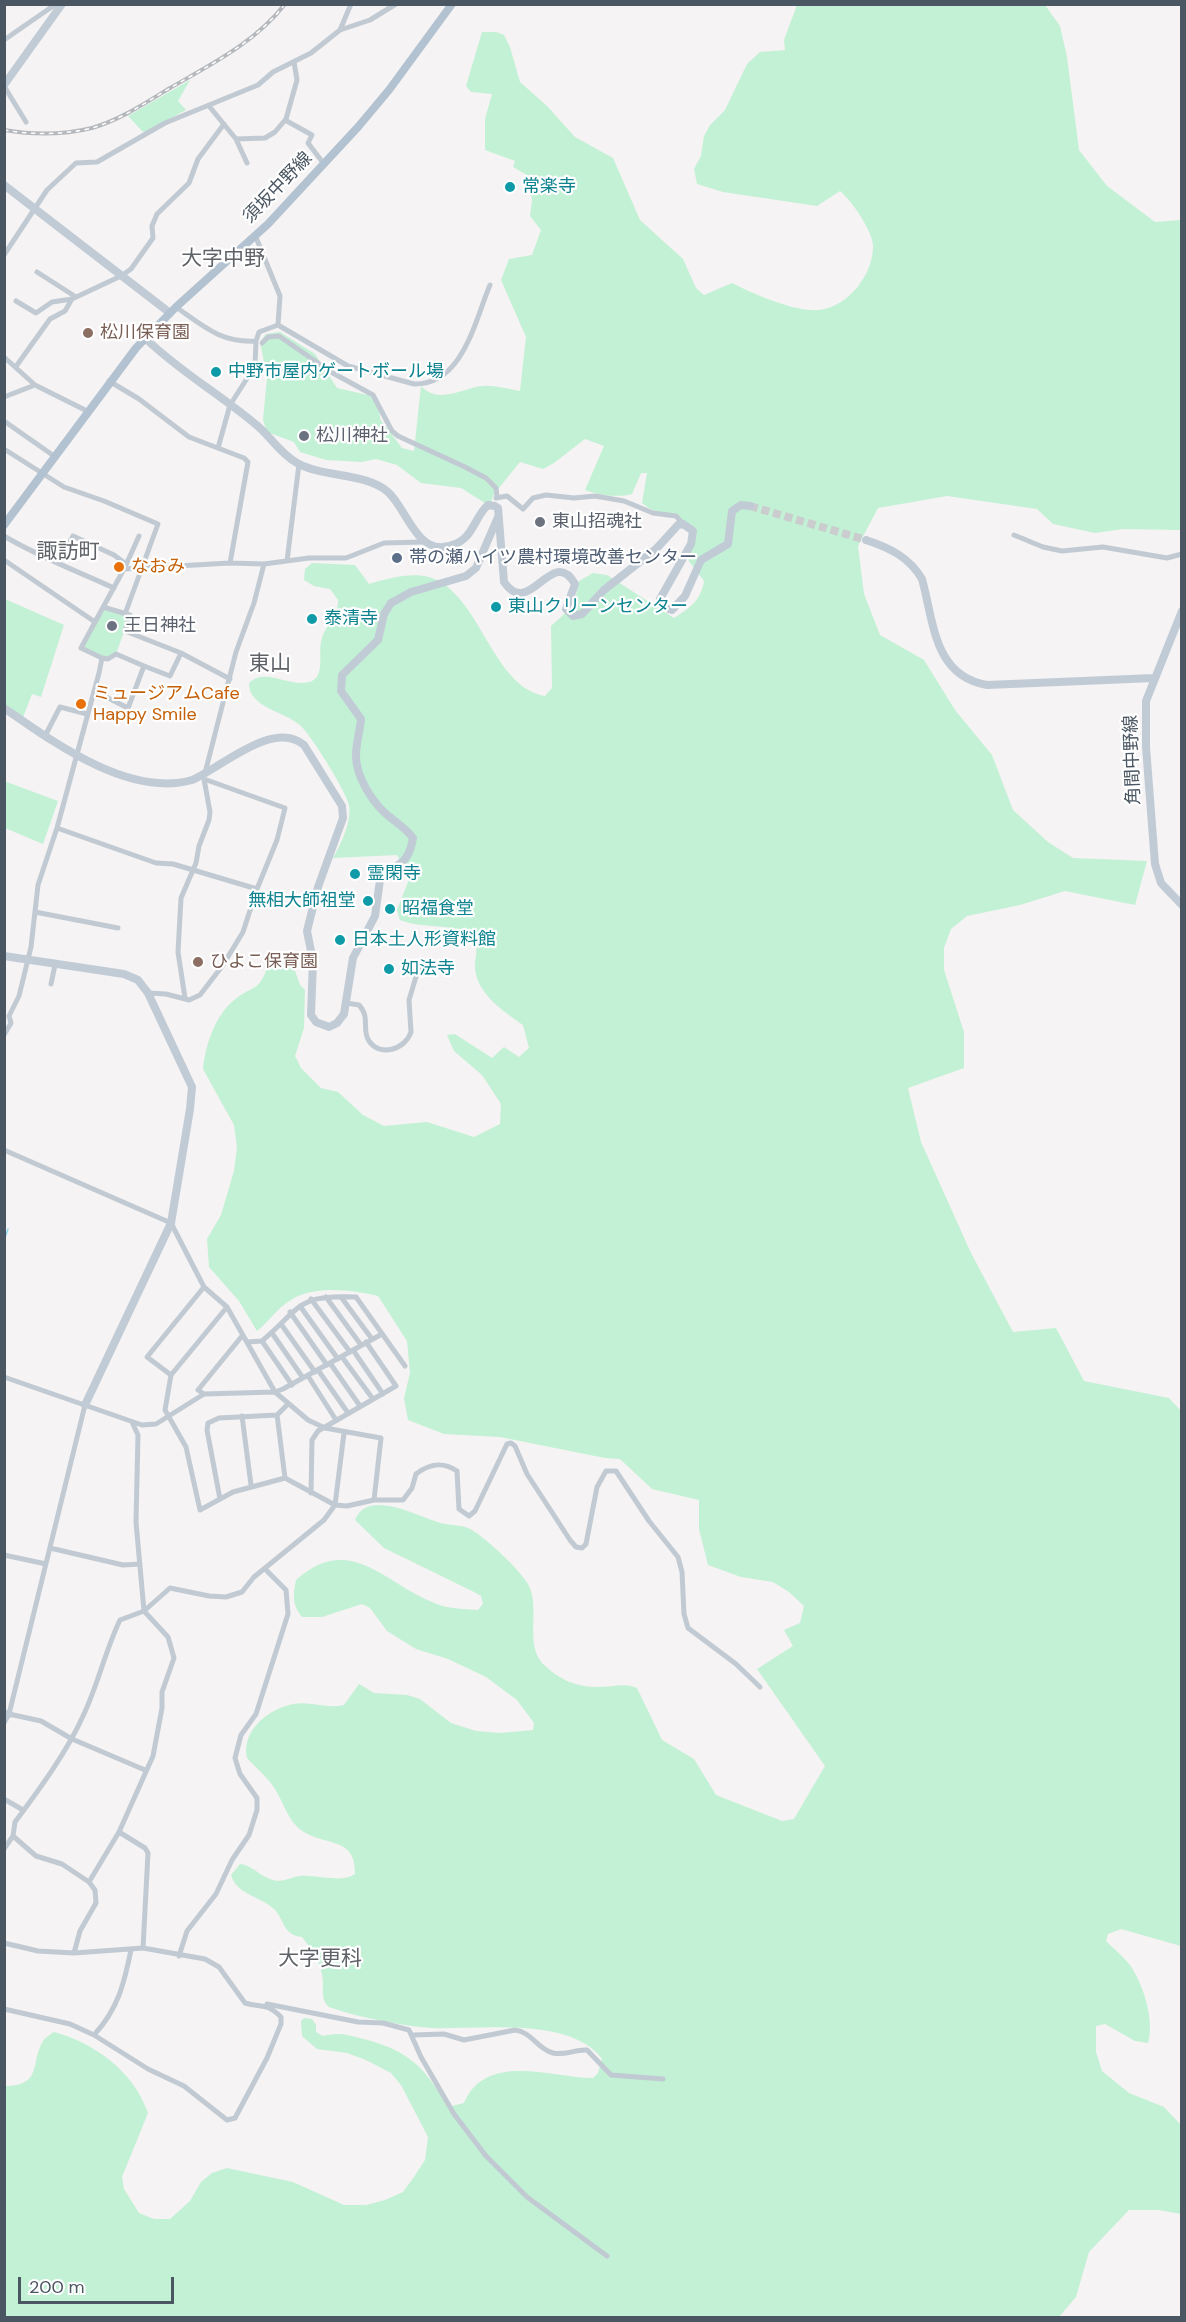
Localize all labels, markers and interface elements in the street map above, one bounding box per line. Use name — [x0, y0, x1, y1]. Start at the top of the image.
street label: 須坂中野線 — [239, 148, 317, 228]
place label: 常楽寺 — [522, 176, 576, 198]
marker: 常楽寺 — [503, 180, 517, 194]
district label: 大字中野 — [181, 246, 265, 272]
place label: 松川保育園 — [100, 322, 190, 344]
marker: 松川保育園 — [81, 326, 95, 340]
place label: 中野市屋内ゲートボール場 — [228, 361, 444, 383]
marker: 中野市屋内ゲートボール場 — [209, 365, 223, 379]
place label: 松川神社 — [316, 425, 388, 447]
marker: 松川神社 — [297, 429, 311, 443]
place label: 東山招魂社 — [552, 511, 642, 533]
marker: 東山招魂社 — [533, 515, 547, 529]
district label: 諏訪町 — [37, 539, 99, 565]
place label: 帯の瀬ハイツ農村環境改善センター — [409, 547, 697, 569]
marker: 帯の瀬ハイツ農村環境改善センター — [390, 551, 404, 565]
place label: なおみ — [131, 556, 185, 578]
marker: なおみ — [112, 560, 126, 574]
place label: 東山クリーンセンター — [508, 596, 688, 618]
marker: 東山クリーンセンター — [489, 600, 503, 614]
place label: 泰清寺 — [324, 608, 378, 630]
marker: 泰清寺 — [305, 612, 319, 626]
place label: 王日神社 — [124, 615, 196, 637]
marker: 王日神社 — [105, 619, 119, 633]
district label: 東山 — [249, 651, 291, 677]
place label: ミュージアムCafe Happy Smile — [93, 683, 240, 726]
marker: ミュージアムCafe Happy Smile — [74, 697, 88, 711]
street label: 角間中野線 — [1121, 715, 1145, 805]
place label: 霊閑寺 — [367, 863, 421, 885]
marker: 霊閑寺 — [348, 867, 362, 881]
place label: 無相大師祖堂 — [248, 890, 356, 912]
marker: 無相大師祖堂 — [361, 894, 375, 908]
place label: 昭福食堂 — [402, 898, 474, 920]
marker: 昭福食堂 — [383, 902, 397, 916]
place label: 日本土人形資料館 — [352, 929, 496, 951]
marker: 日本土人形資料館 — [333, 933, 347, 947]
place label: ひよこ保育園 — [210, 951, 318, 973]
marker: ひよこ保育園 — [191, 955, 205, 969]
place label: 如法寺 — [401, 958, 455, 980]
marker: 如法寺 — [382, 962, 396, 976]
district label: 大字更科 — [278, 1946, 362, 1972]
scale bar — [21, 2265, 177, 2303]
text: 200 m — [29, 2275, 85, 2299]

